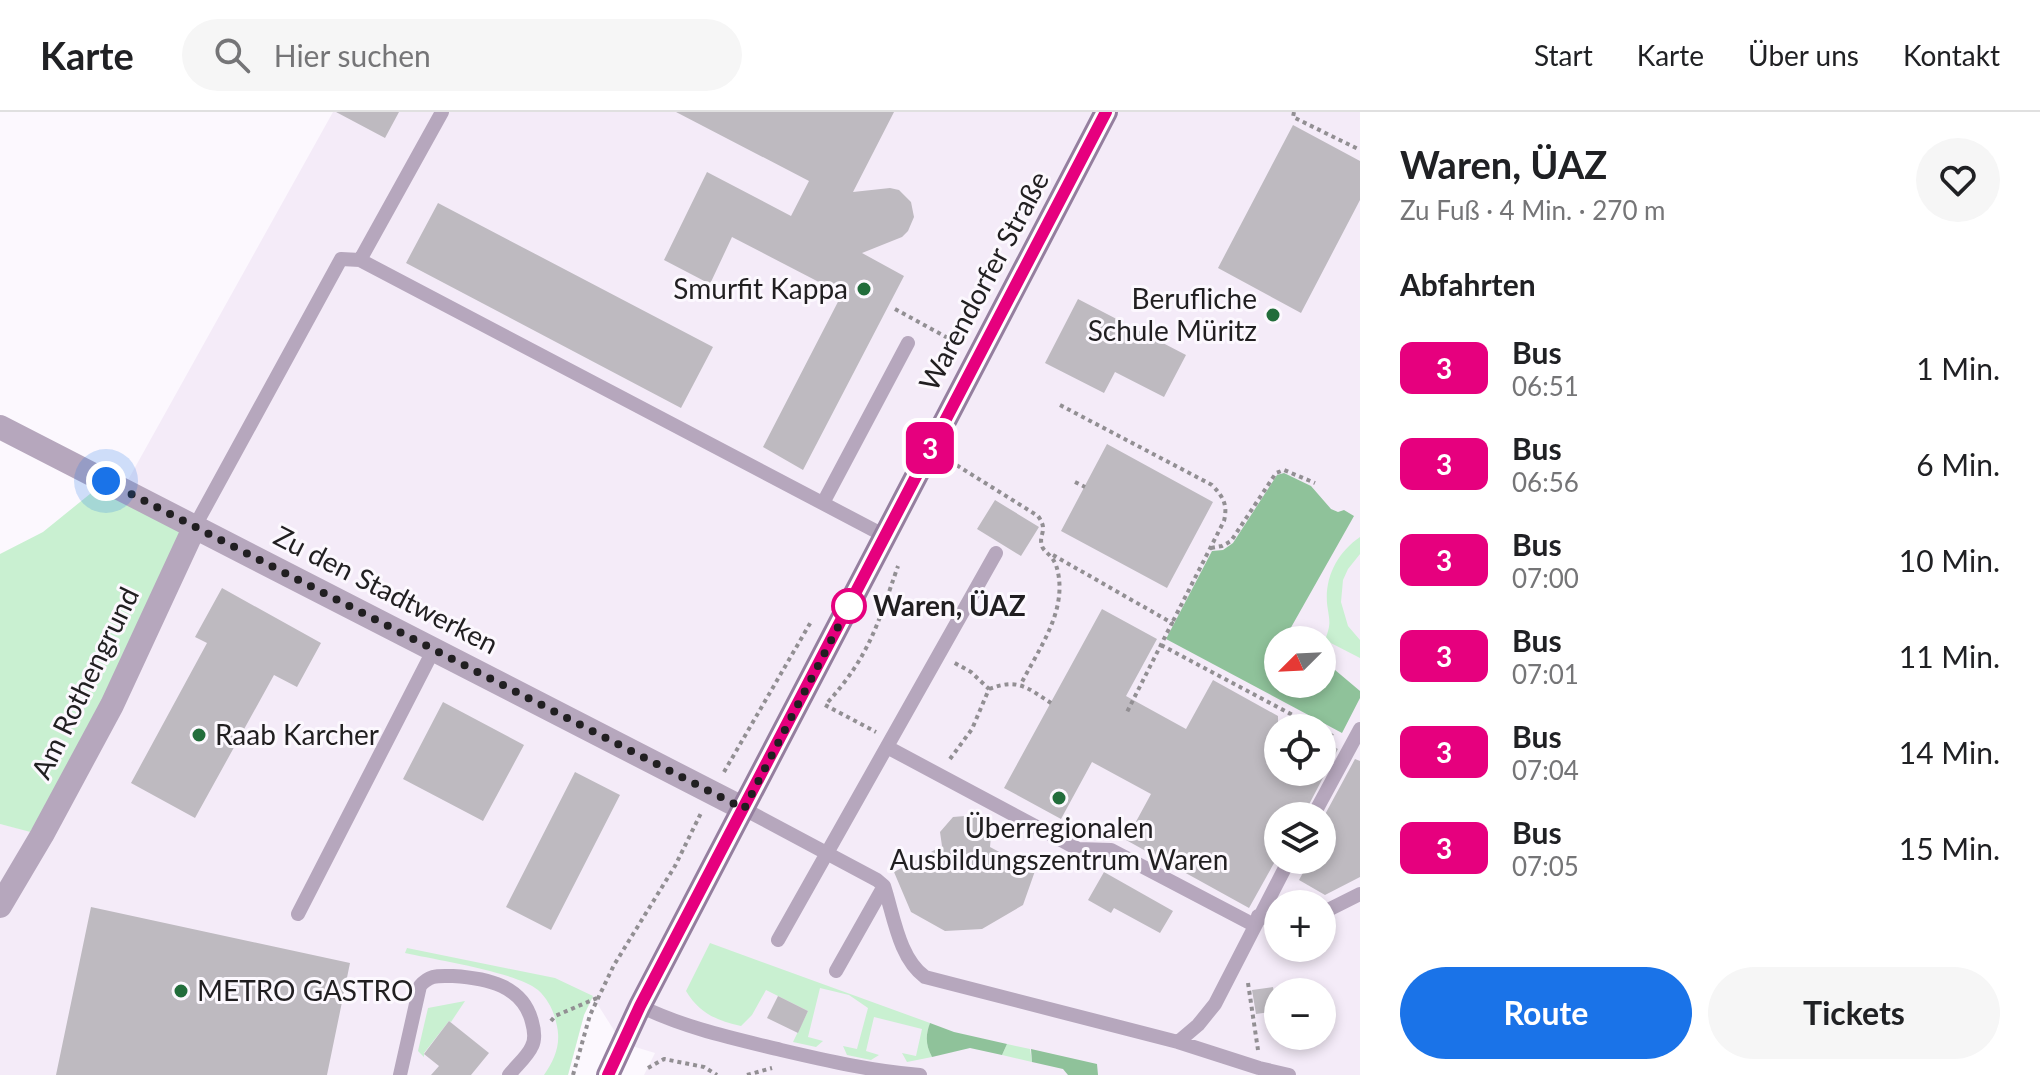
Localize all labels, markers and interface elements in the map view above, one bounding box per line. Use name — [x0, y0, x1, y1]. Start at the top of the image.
search box — [182, 19, 742, 91]
text: Karte — [40, 32, 134, 78]
icon: search — [210, 33, 254, 77]
text: Hier suchen — [274, 37, 431, 73]
text: Start — [1534, 38, 1593, 72]
text: Karte — [1637, 38, 1704, 72]
text: Über uns — [1748, 38, 1859, 72]
text: Kontakt — [1903, 38, 2000, 72]
button: heart — [1916, 138, 2000, 222]
text: Waren, ÜAZ — [1400, 141, 1607, 187]
street label: Warendorfer Straße — [911, 165, 1055, 396]
text: Zu Fuß · 4 Min. · 270 m — [1400, 194, 1666, 226]
text: Abfahrten — [1400, 266, 1536, 302]
place label: Smurfit Kappa — [673, 271, 848, 305]
marker: Smurfit Kappa — [855, 280, 873, 298]
place label: Berufliche Schule Müritz — [1088, 281, 1257, 347]
marker: Berufliche Schule Müritz — [1264, 306, 1282, 324]
text: Bus — [1512, 334, 1562, 370]
text: 1 Min. — [1916, 350, 2000, 386]
text: 3 — [1436, 351, 1452, 385]
text: 06:51 — [1512, 370, 1579, 402]
line badge: 3 — [904, 422, 956, 474]
text: Bus — [1512, 430, 1562, 466]
text: 3 — [922, 431, 938, 465]
text: 6 Min. — [1916, 446, 2000, 482]
text: 3 — [1436, 447, 1452, 481]
your location — [86, 461, 126, 501]
text: 06:56 — [1512, 466, 1579, 498]
street label: Zu den Stadtwerken — [269, 518, 504, 660]
text: Bus — [1512, 526, 1562, 562]
text: 10 Min. — [1899, 542, 2000, 578]
text: 3 — [1436, 543, 1452, 577]
text: 07:00 — [1512, 562, 1579, 594]
street label: Am Rothengrund — [23, 581, 145, 784]
place label: Waren, ÜAZ — [873, 588, 1026, 622]
marker: Waren, ÜAZ — [832, 589, 866, 623]
text: Bus — [1512, 622, 1562, 658]
north arrow — [1264, 626, 1336, 698]
map controls — [1264, 626, 1336, 1050]
text: 11 Min. — [1899, 638, 2000, 674]
text: 3 — [1436, 639, 1452, 673]
text: 07:01 — [1512, 658, 1579, 690]
button: locate — [1264, 714, 1336, 786]
place label: Raab Karcher — [215, 717, 379, 751]
text: Bus — [1512, 718, 1562, 754]
marker: Raab Karcher — [190, 726, 208, 744]
text: 14 Min. — [1899, 734, 2000, 770]
text: 3 — [1436, 735, 1452, 769]
text: 07:04 — [1512, 754, 1579, 786]
marker: Überregionalen Ausbildungszentrum Waren — [1050, 789, 1068, 807]
button: layers — [1264, 802, 1336, 874]
place label: Überregionalen Ausbildungszentrum Waren — [890, 810, 1228, 876]
text: Bus — [1512, 814, 1562, 850]
text: 15 Min. — [1899, 830, 2000, 866]
text: 3 — [1436, 831, 1452, 865]
text: 07:05 — [1512, 850, 1579, 882]
button: + — [1264, 890, 1336, 962]
button: Route — [1400, 967, 1692, 1059]
button: Tickets — [1708, 967, 2000, 1059]
place label: METRO GASTRO — [197, 973, 413, 1007]
button: − — [1264, 978, 1336, 1050]
marker: METRO GASTRO — [172, 982, 190, 1000]

